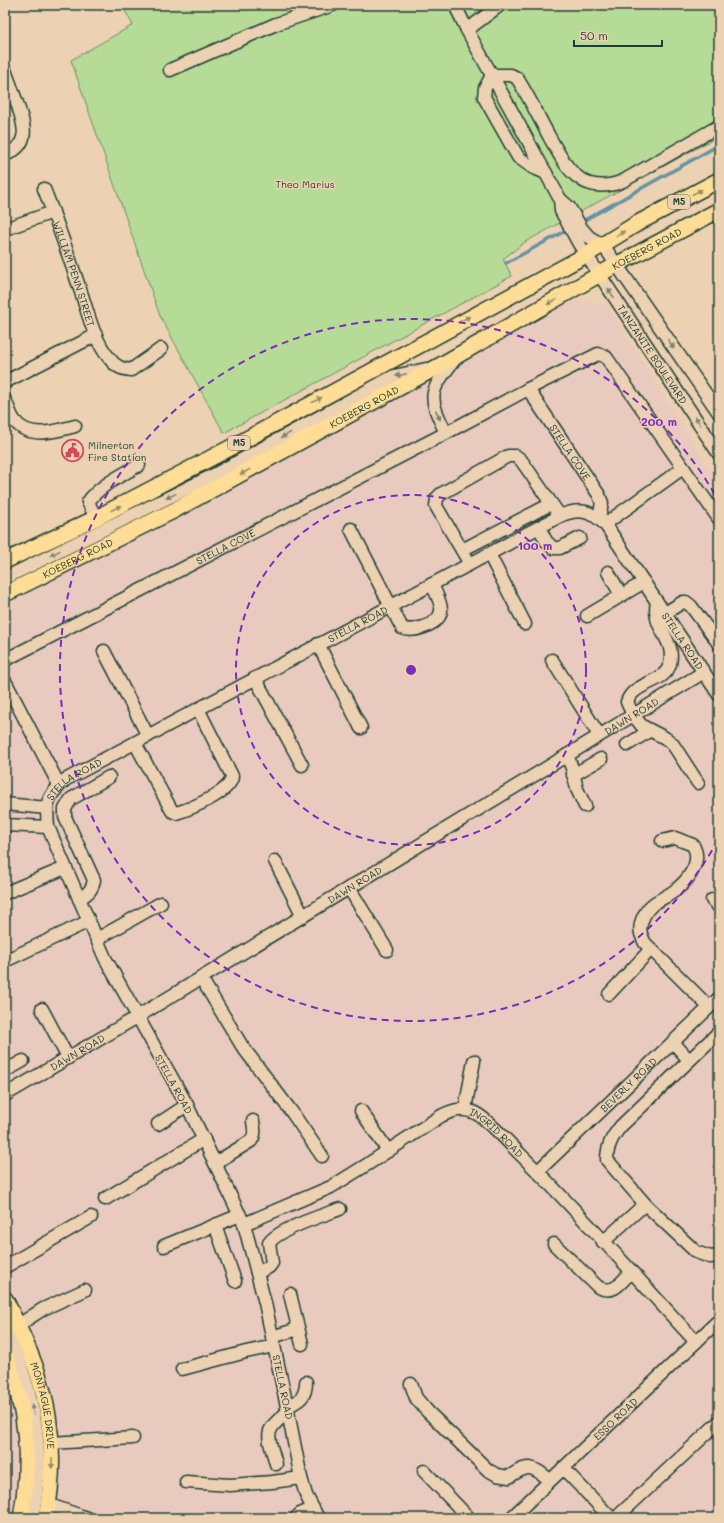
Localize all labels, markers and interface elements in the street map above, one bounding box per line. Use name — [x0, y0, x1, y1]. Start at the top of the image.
scale bar — [574, 22, 662, 48]
text: 50 m — [580, 27, 608, 43]
park label: Theo Marius — [275, 177, 335, 191]
one-way arrow — [691, 188, 703, 195]
road number: M5 — [668, 195, 690, 209]
street label: WILLIAM PENN STREET — [50, 219, 99, 329]
street label: KOEBERG ROAD — [609, 224, 684, 273]
one-way arrow — [614, 230, 626, 237]
one-way arrow — [607, 287, 615, 298]
one-way arrow — [546, 299, 558, 305]
street label: TANZANITE BOULEVARD — [614, 302, 691, 407]
one-way arrow — [460, 316, 471, 323]
one-way arrow — [667, 338, 675, 349]
one-way arrow — [395, 372, 407, 378]
street label: KOEBERG ROAD — [327, 382, 401, 431]
one-way arrow — [311, 397, 323, 404]
one-way arrow — [435, 410, 441, 421]
text: 200 m — [641, 413, 677, 429]
one-way arrow — [694, 416, 701, 427]
street label: STELLA COVE — [546, 421, 594, 483]
one-way arrow — [280, 432, 292, 438]
road number: M5 — [228, 436, 250, 450]
public building icon: Milnerton Fire Station — [60, 438, 86, 464]
place label: Milnerton Fire Station — [88, 438, 146, 464]
one-way arrow — [239, 469, 251, 475]
one-way arrow — [166, 493, 177, 499]
one-way arrow — [111, 505, 122, 511]
street label: STELLA COVE — [193, 525, 258, 568]
street label: KOEBERG ROAD — [40, 535, 115, 581]
text: 100 m — [518, 537, 552, 553]
one-way arrow — [49, 550, 61, 556]
street label: STELLA ROAD — [325, 602, 390, 646]
street label: STELLA ROAD — [659, 610, 707, 672]
centre of rings — [404, 663, 418, 677]
street label: DAWN ROAD — [602, 694, 661, 738]
street label: STELLA ROAD — [43, 755, 104, 803]
street label: DAWN ROAD — [325, 863, 385, 907]
street label: DAWN ROAD — [47, 1031, 107, 1074]
street label: STELLA ROAD — [152, 1052, 196, 1116]
street label: BEVERLY ROAD — [597, 1054, 660, 1115]
street label: INGRID ROAD — [468, 1104, 527, 1160]
street label: STELLA ROAD — [269, 1353, 297, 1421]
street label: MONTAGUE DRIVE — [27, 1360, 58, 1450]
street label: ESSO ROAD — [590, 1394, 641, 1443]
one-way arrow — [30, 1404, 36, 1416]
one-way arrow — [49, 1457, 55, 1470]

